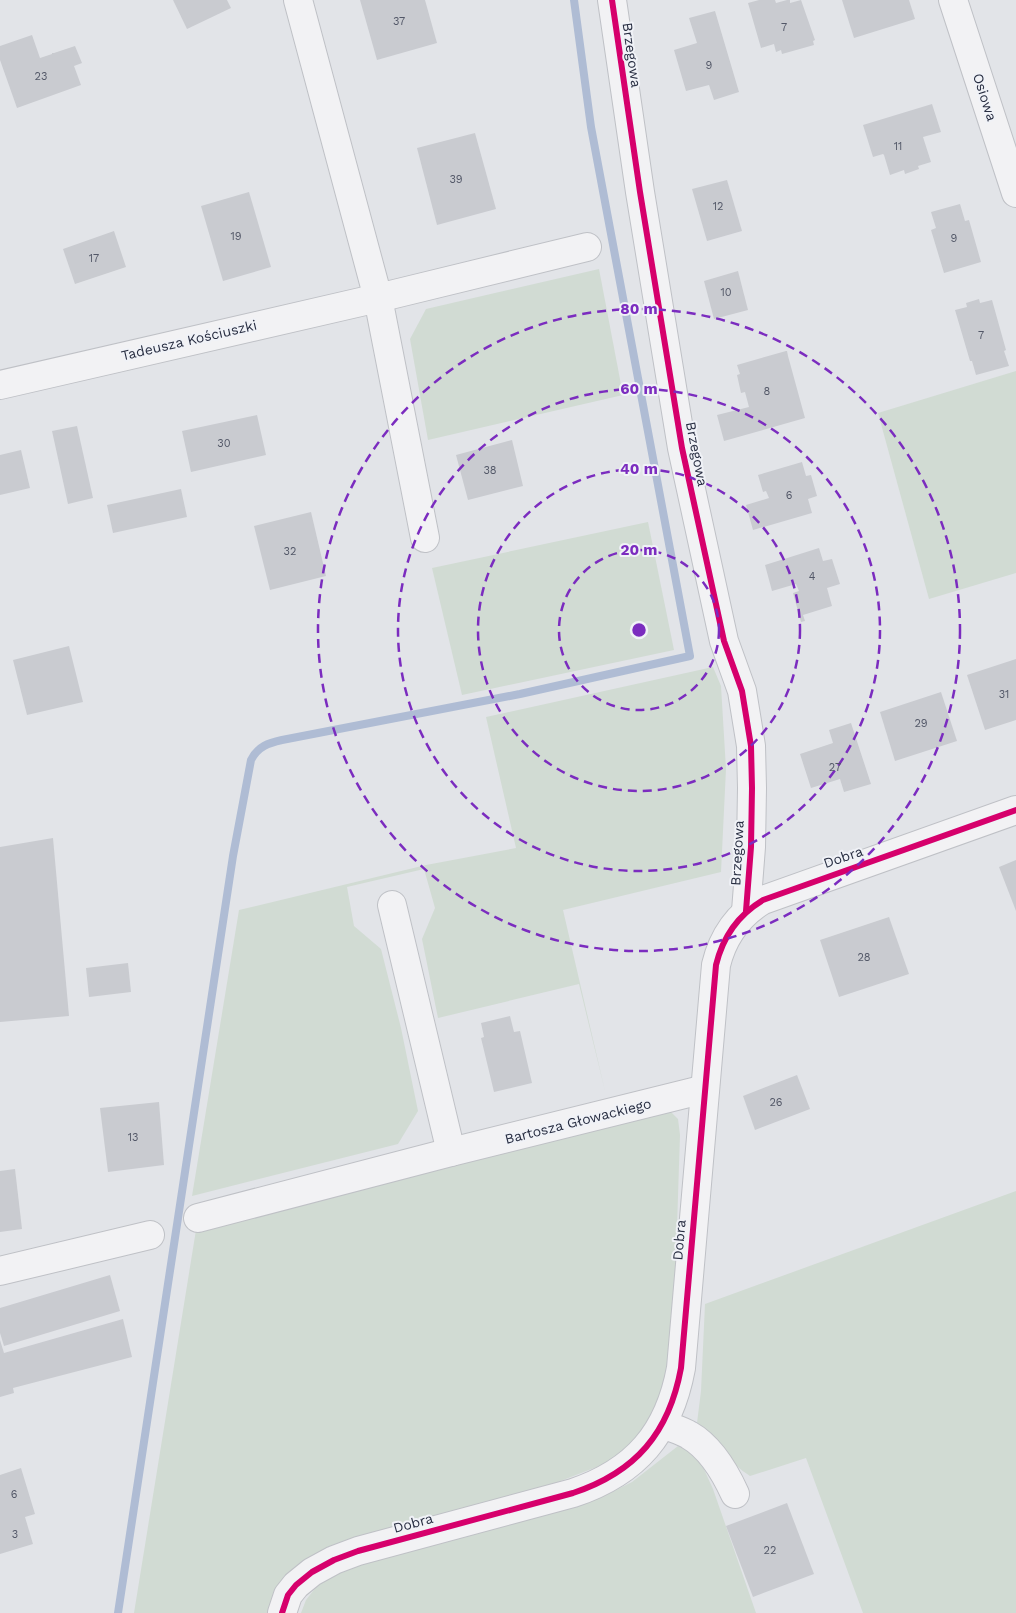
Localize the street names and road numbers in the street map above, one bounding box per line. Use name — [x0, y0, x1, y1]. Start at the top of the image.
street label: Brzegowa — [620, 22, 644, 89]
street label: Osiowa — [970, 71, 1000, 123]
street label: Tadeusza Kościuszki — [120, 317, 258, 363]
street label: Brzegowa — [683, 420, 711, 488]
street label: Brzegowa — [727, 820, 747, 886]
street label: Dobra — [821, 843, 865, 871]
street label: Bartosza Głowackiego — [503, 1095, 653, 1147]
street label: Dobra — [669, 1219, 689, 1261]
street label: Dobra — [391, 1510, 435, 1536]

